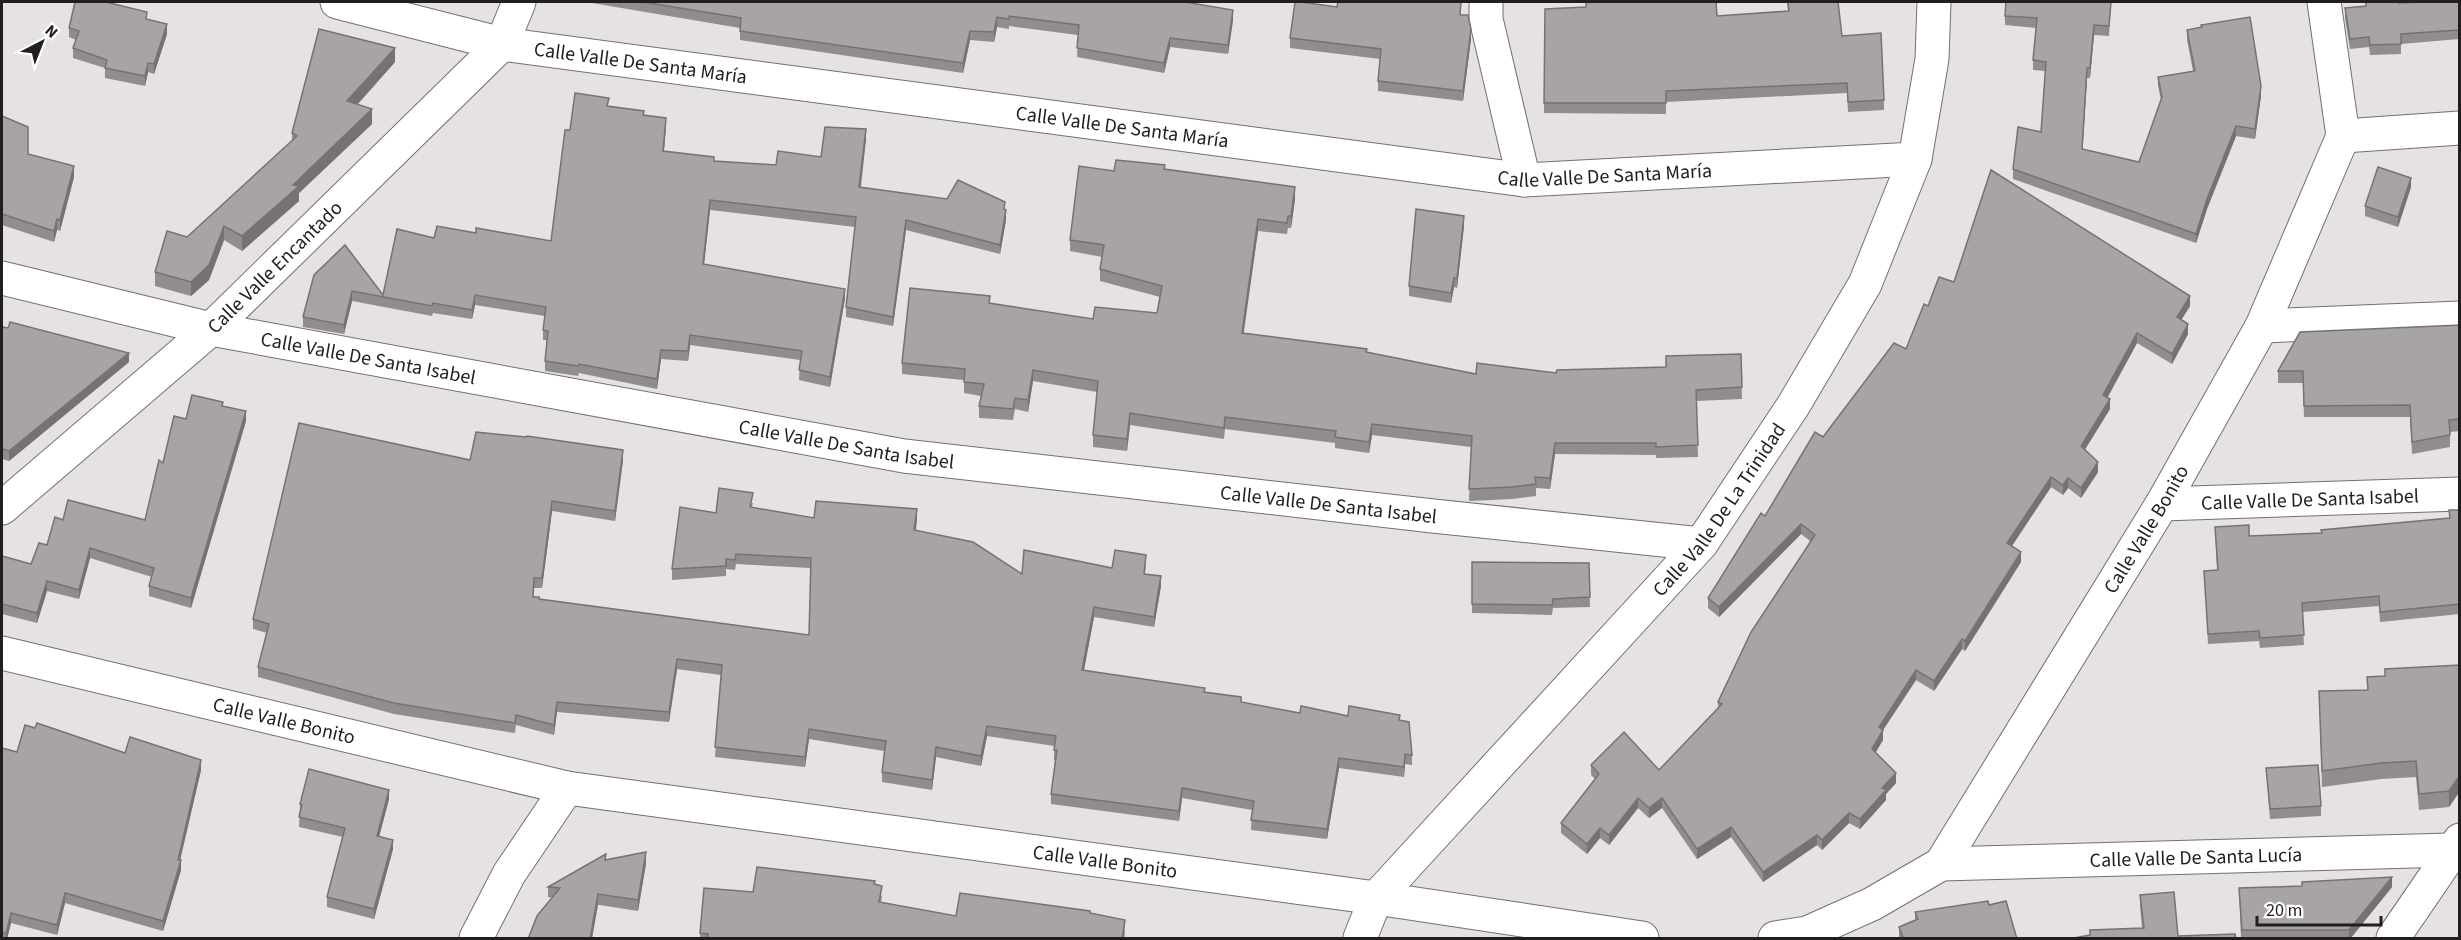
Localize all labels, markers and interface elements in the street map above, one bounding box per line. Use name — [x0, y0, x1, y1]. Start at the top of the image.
north arrow — [12, 12, 72, 72]
text: N — [40, 20, 63, 43]
street label: Calle Valle De Santa María — [532, 35, 749, 91]
street label: Calle Valle De Santa María — [1014, 99, 1230, 156]
street label: Calle Valle De Santa María — [1496, 157, 1713, 195]
street label: Calle Valle Encantado — [201, 195, 349, 340]
street label: Calle Valle De Santa Isabel — [258, 325, 478, 392]
street label: Calle Valle De Santa Isabel — [736, 413, 955, 477]
street label: Calle Valle De La Trinidad — [1646, 418, 1793, 603]
street label: Calle Valle Bonito — [2097, 460, 2196, 599]
street label: Calle Valle De Santa Isabel — [1219, 479, 1438, 531]
street label: Calle Valle De Santa Isabel — [2201, 482, 2419, 518]
street label: Calle Valle Bonito — [210, 691, 358, 752]
street label: Calle Valle Bonito — [1031, 838, 1179, 886]
street label: Calle Valle De Santa Lucía — [2089, 841, 2303, 875]
scale bar — [2257, 889, 2382, 927]
text: 20 m — [2266, 898, 2302, 923]

